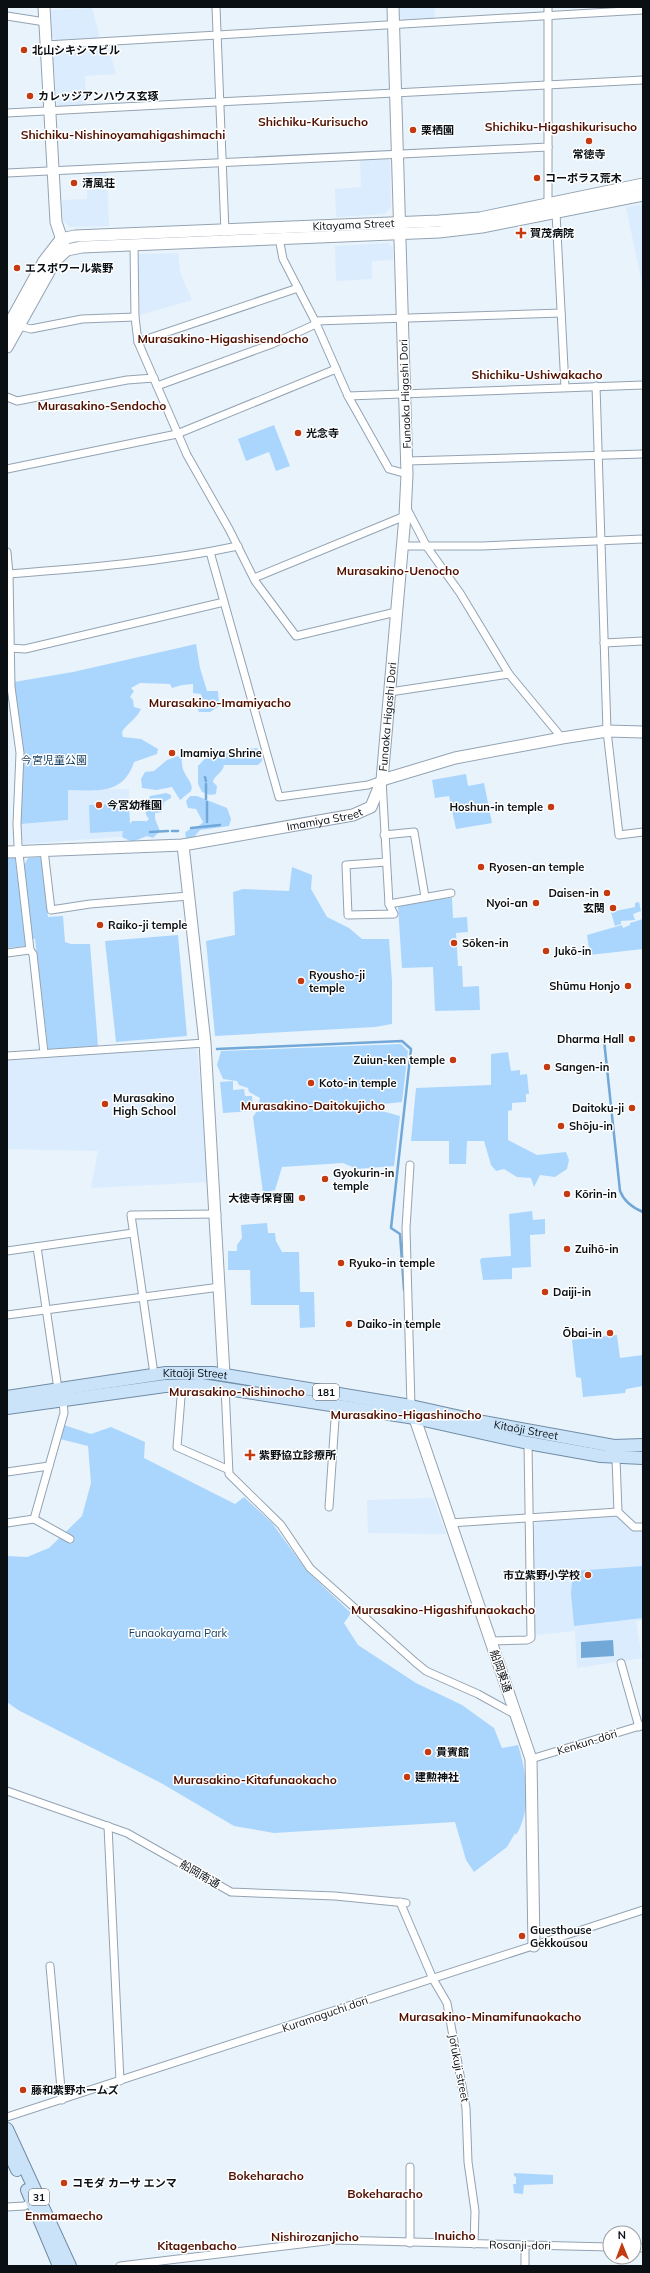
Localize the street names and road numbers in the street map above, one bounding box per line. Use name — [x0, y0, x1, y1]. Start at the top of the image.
street label: Kitayama Street — [312, 216, 395, 233]
street label: Funaoka Higashi Dori — [396, 339, 414, 449]
street label: Funaoka Higashi Dori — [376, 662, 399, 772]
street label: Imamiya Street — [285, 805, 365, 834]
street label: Kitaōji Street — [163, 1366, 229, 1382]
road number: 181 — [313, 1384, 339, 1400]
street label: Kitaōji Street — [493, 1417, 559, 1443]
street label: 船岡東通 — [487, 1648, 515, 1694]
street label: Kenkun-dōri — [555, 1726, 619, 1758]
street label: 船岡南通 — [177, 1857, 223, 1891]
street label: Kuramaguchi dori — [280, 1993, 370, 2035]
street label: Jofukuji street — [446, 2033, 472, 2103]
road number: 31 — [29, 2189, 49, 2205]
street label: Rosanji-dori — [489, 2237, 551, 2253]

